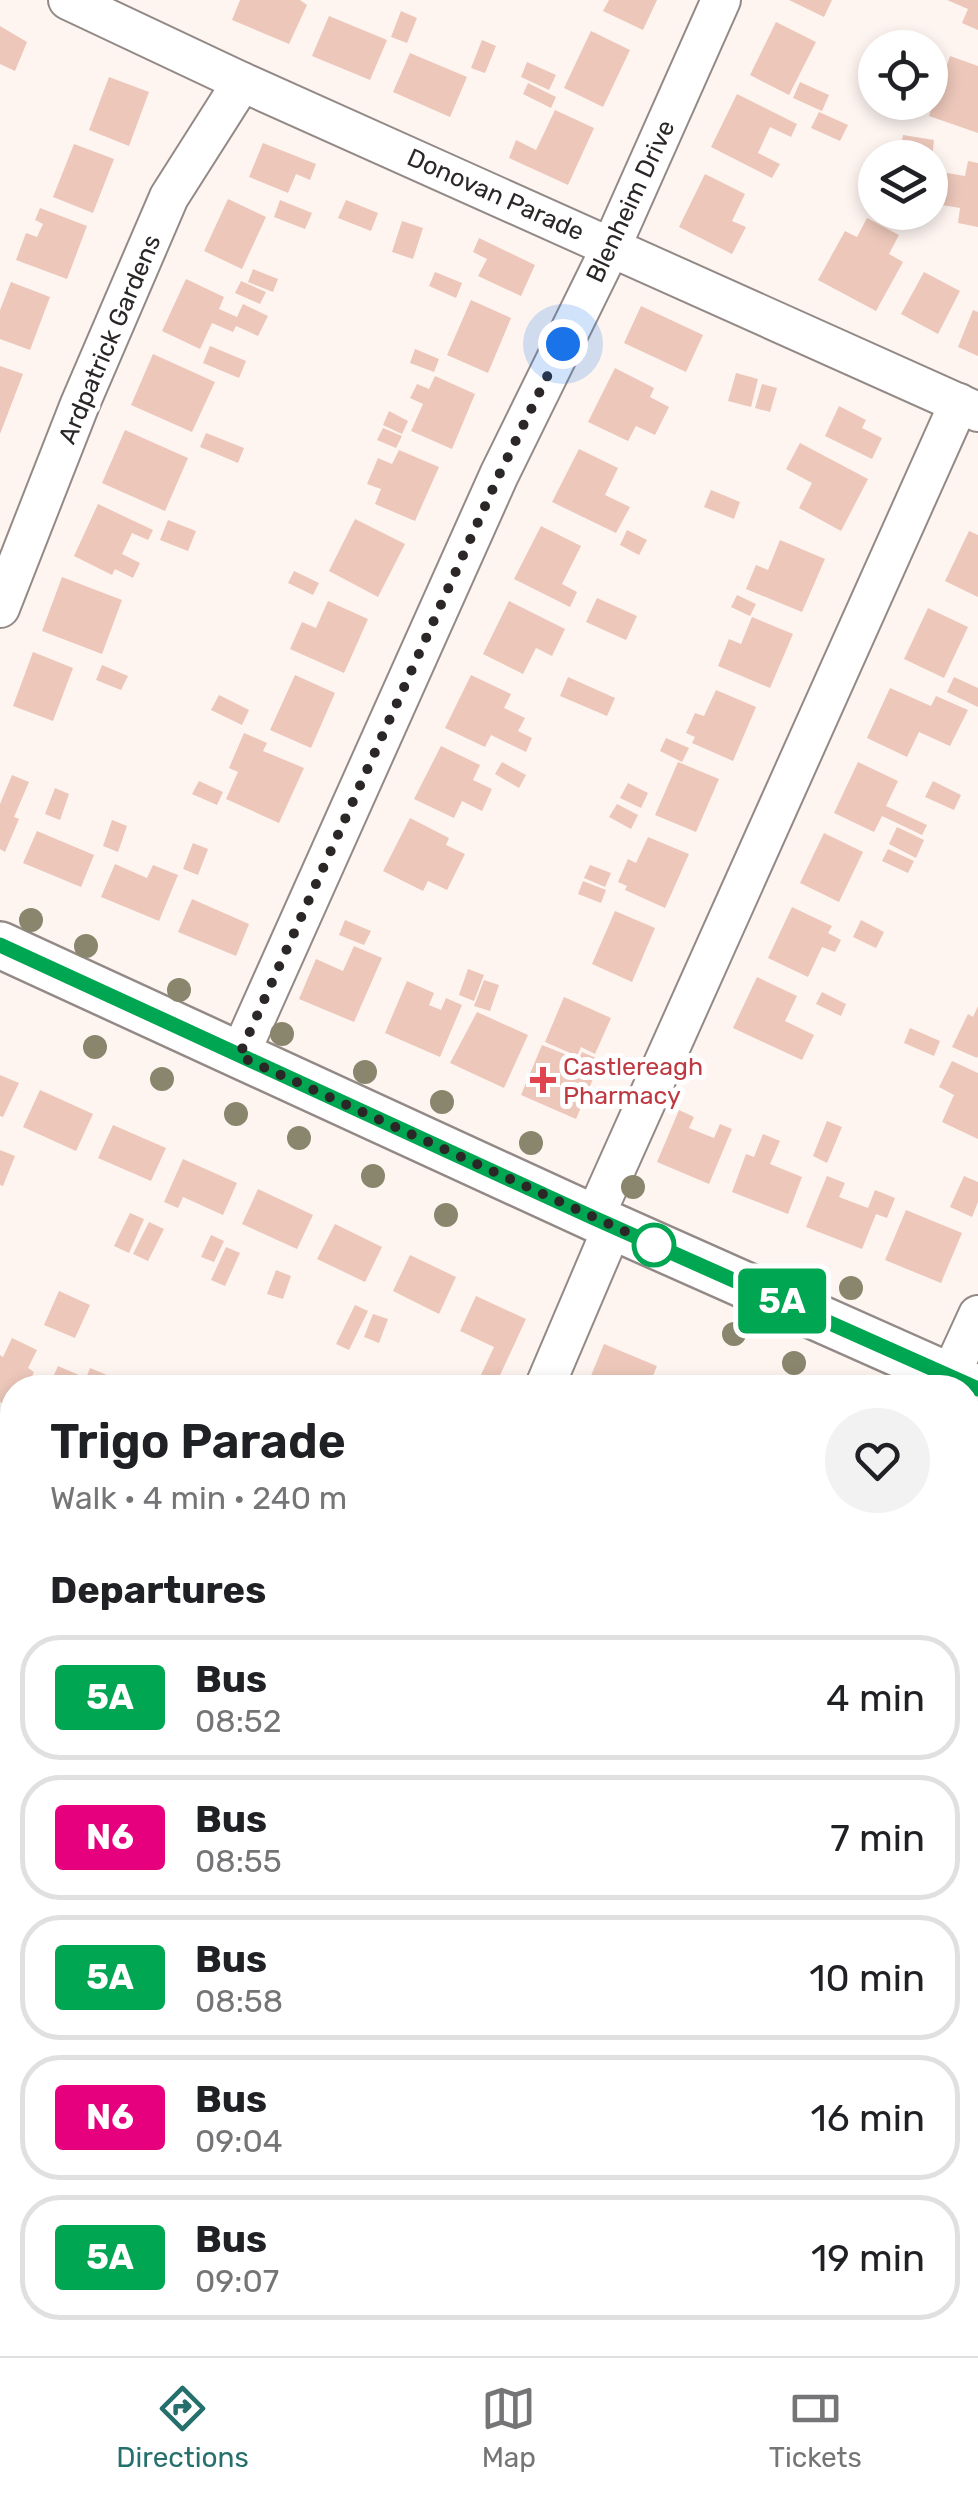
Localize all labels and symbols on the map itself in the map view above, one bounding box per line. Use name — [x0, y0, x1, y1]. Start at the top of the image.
street label: Blenheim Drive — [580, 115, 681, 287]
street label: Donovan Parade — [403, 142, 589, 246]
street label: Ardpatrick Gardens — [52, 230, 167, 448]
your location — [538, 319, 588, 369]
place label: Castlereagh Pharmacy — [563, 1052, 703, 1110]
marker: Castlereagh Pharmacy — [532, 1069, 554, 1091]
unlabelled marker — [633, 1224, 675, 1266]
line badge: 5A — [737, 1268, 827, 1334]

